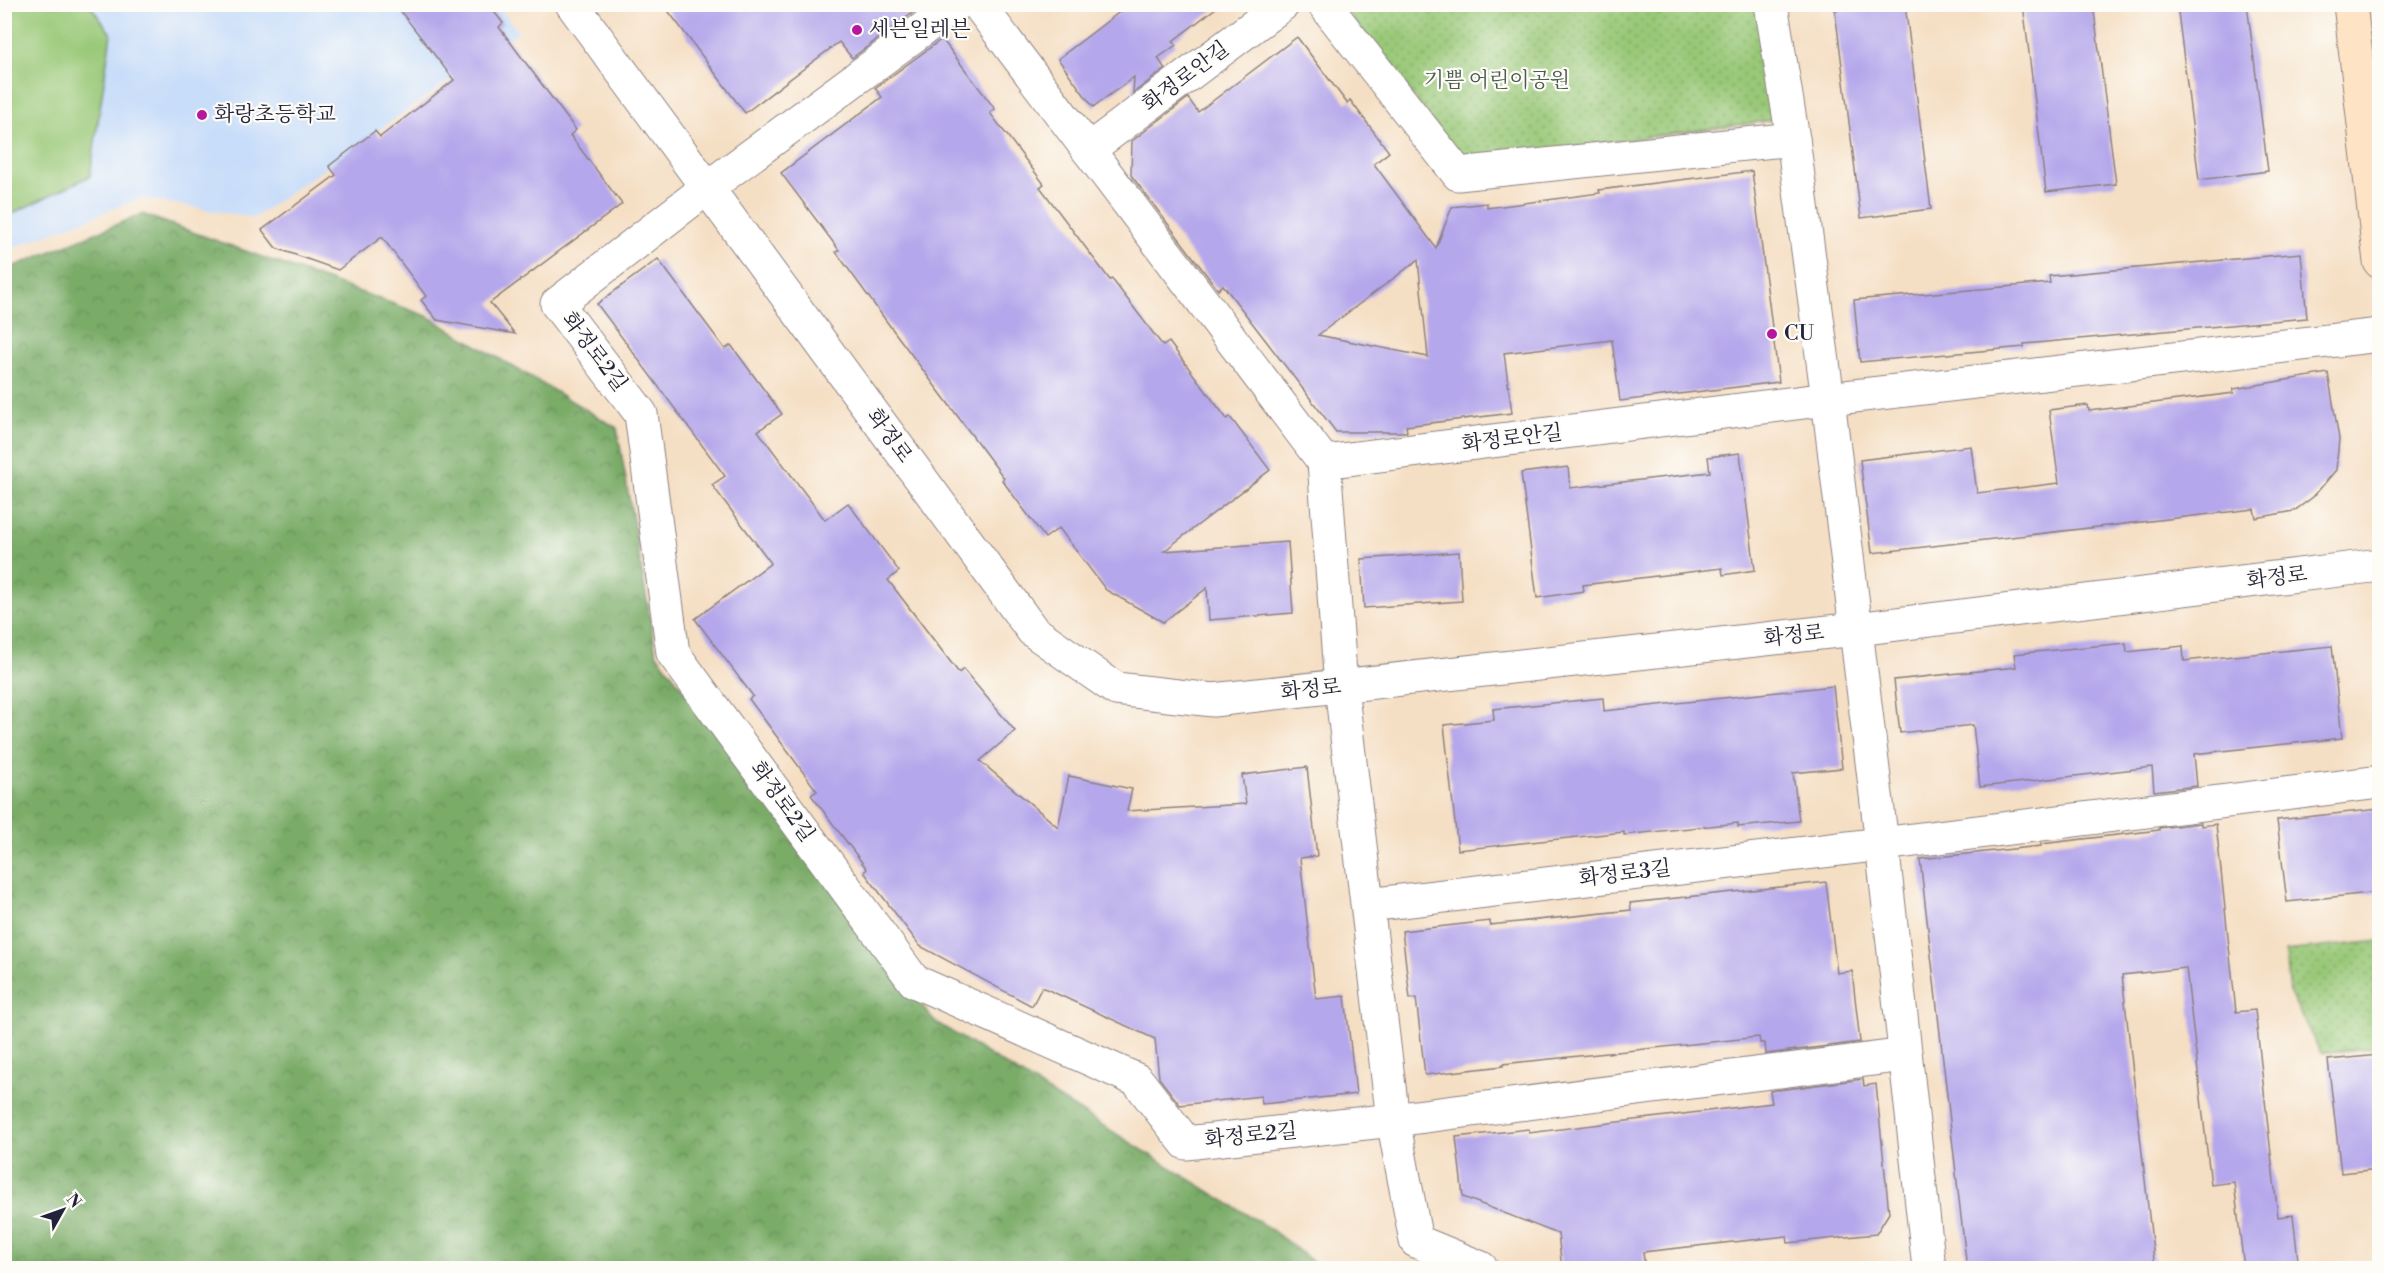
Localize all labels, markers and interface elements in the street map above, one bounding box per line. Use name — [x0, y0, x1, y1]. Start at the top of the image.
place label: 세븐일레븐 — [869, 17, 970, 43]
marker: 세븐일레븐 — [850, 23, 864, 37]
street label: 화정로안길 — [1138, 36, 1234, 118]
park label: 기쁨 어린이공원 — [1424, 68, 1570, 94]
place label: 화랑초등학교 — [214, 102, 336, 128]
marker: 화랑초등학교 — [195, 108, 209, 122]
street label: 화정로2길 — [556, 307, 632, 397]
place label: CU — [1784, 321, 1814, 347]
marker: CU — [1765, 327, 1779, 341]
street label: 화정로 — [861, 404, 917, 468]
street label: 화정로안길 — [1460, 420, 1564, 458]
street label: 화정로 — [2245, 561, 2309, 595]
street label: 화정로 — [1762, 620, 1826, 652]
street label: 화정로 — [1279, 674, 1343, 706]
street label: 화정로2길 — [744, 757, 820, 847]
street label: 화정로3길 — [1577, 855, 1673, 893]
street label: 화정로2길 — [1203, 1118, 1299, 1154]
north arrow — [33, 1180, 93, 1240]
text: N — [62, 1190, 86, 1213]

